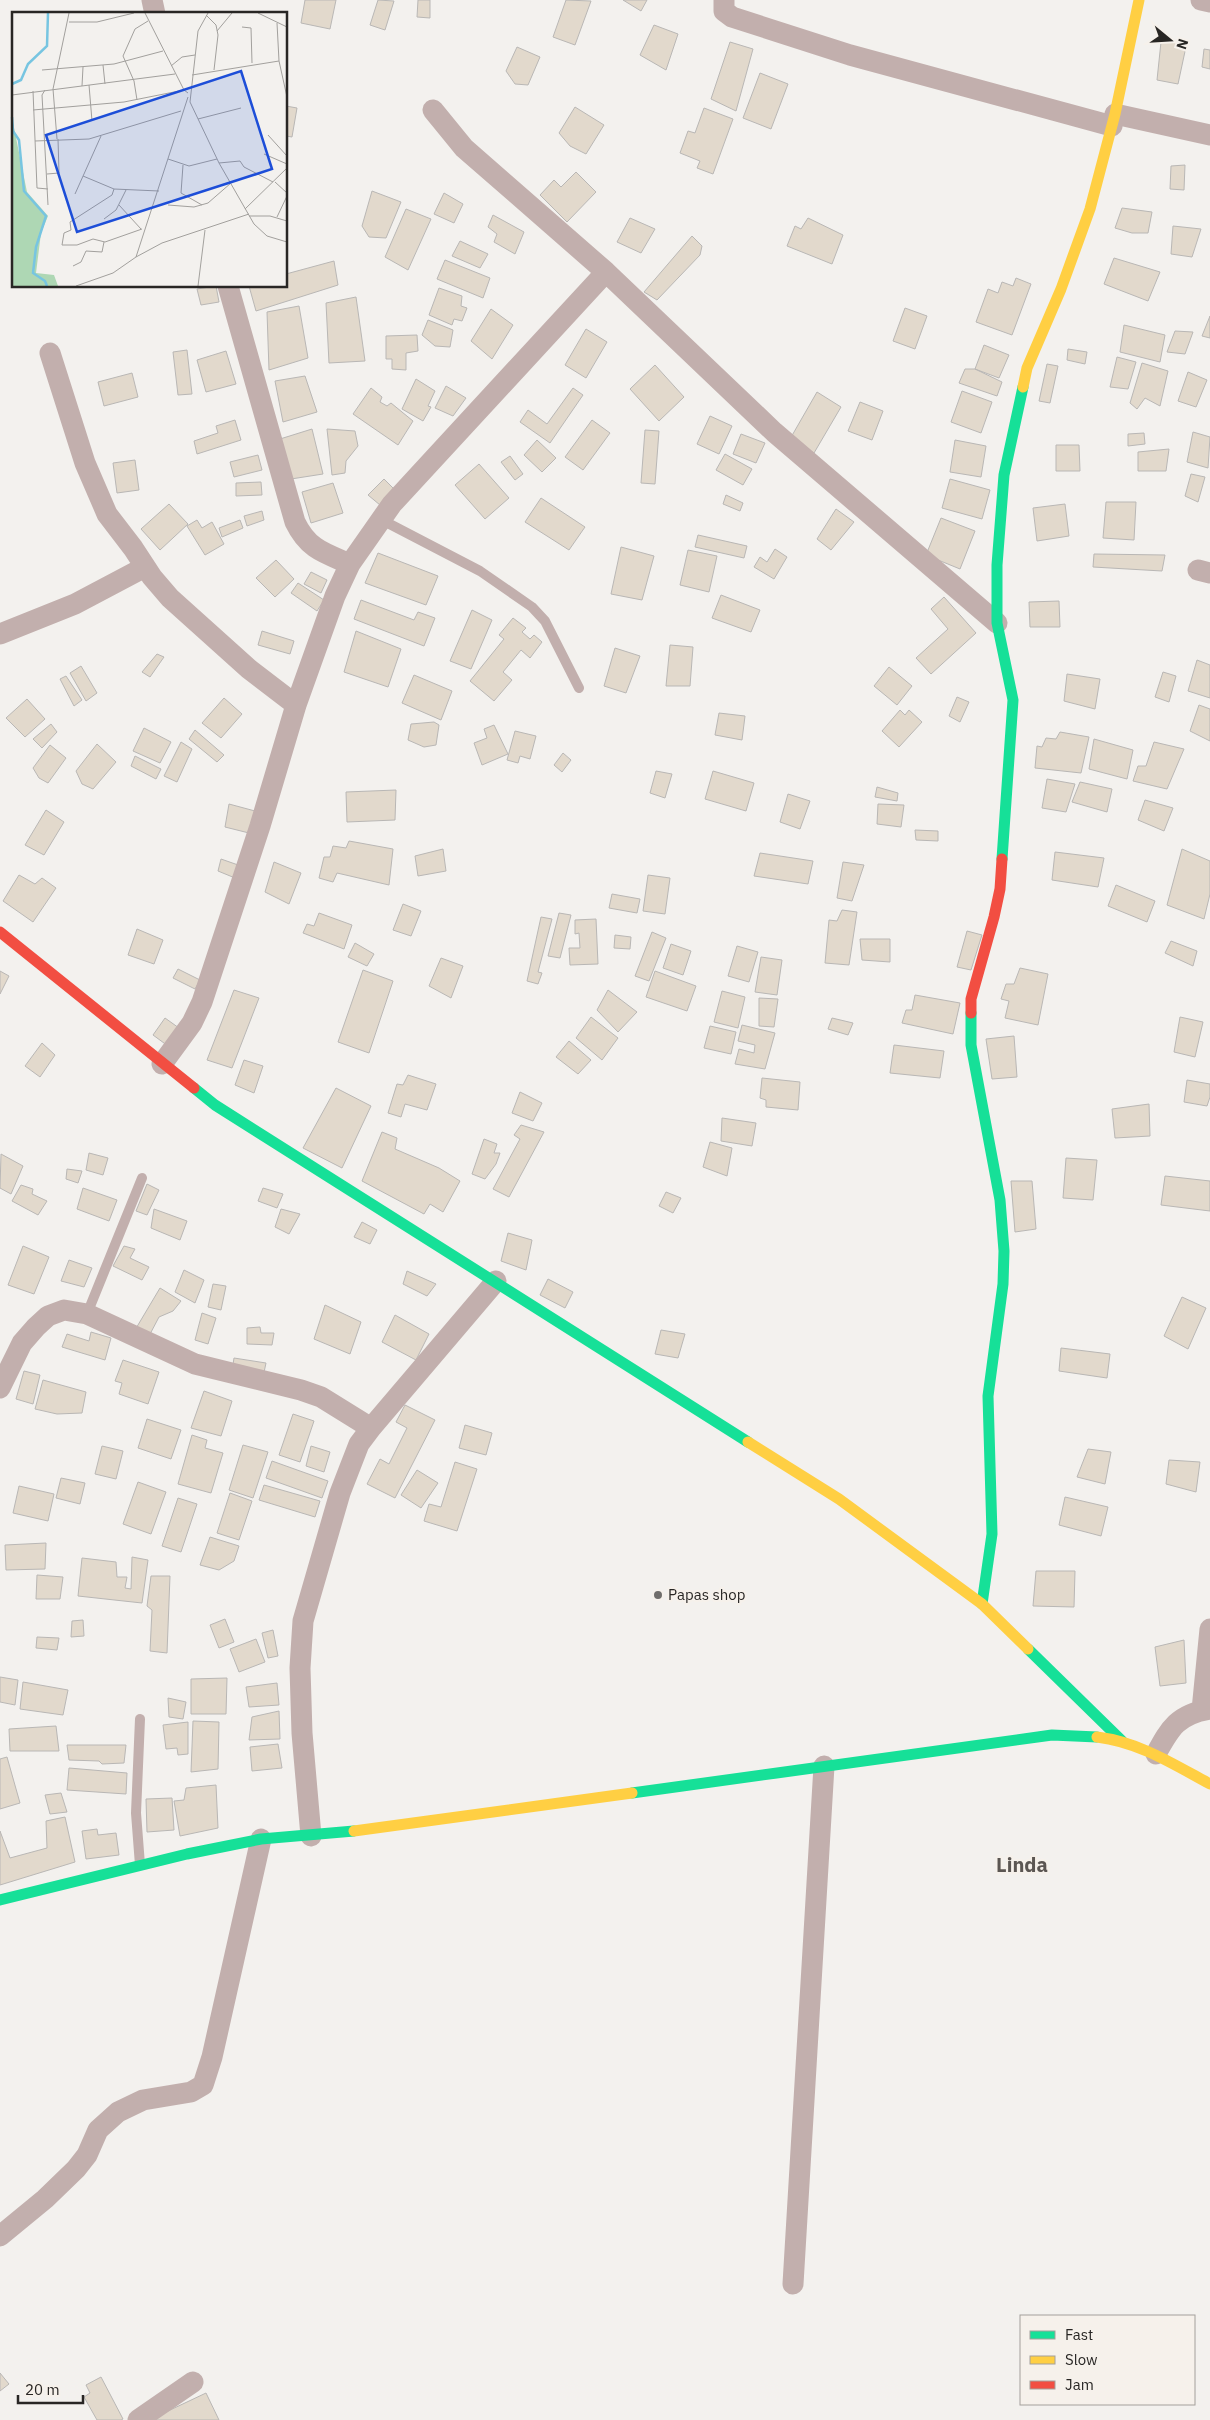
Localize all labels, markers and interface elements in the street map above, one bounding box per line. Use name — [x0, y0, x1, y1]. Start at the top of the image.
inset map — [12, 12, 288, 288]
north arrow — [1145, 15, 1195, 65]
text: N — [1172, 36, 1192, 52]
place label: Papas shop — [668, 1585, 745, 1604]
marker: Papas shop — [652, 1589, 664, 1601]
district label: Linda — [996, 1851, 1048, 1878]
legend — [1020, 2315, 1195, 2405]
text: Fast — [1065, 2325, 1093, 2344]
text: Slow — [1065, 2350, 1098, 2369]
scale bar — [18, 2372, 82, 2404]
text: Jam — [1065, 2375, 1094, 2394]
text: 20 m — [25, 2380, 60, 2399]

